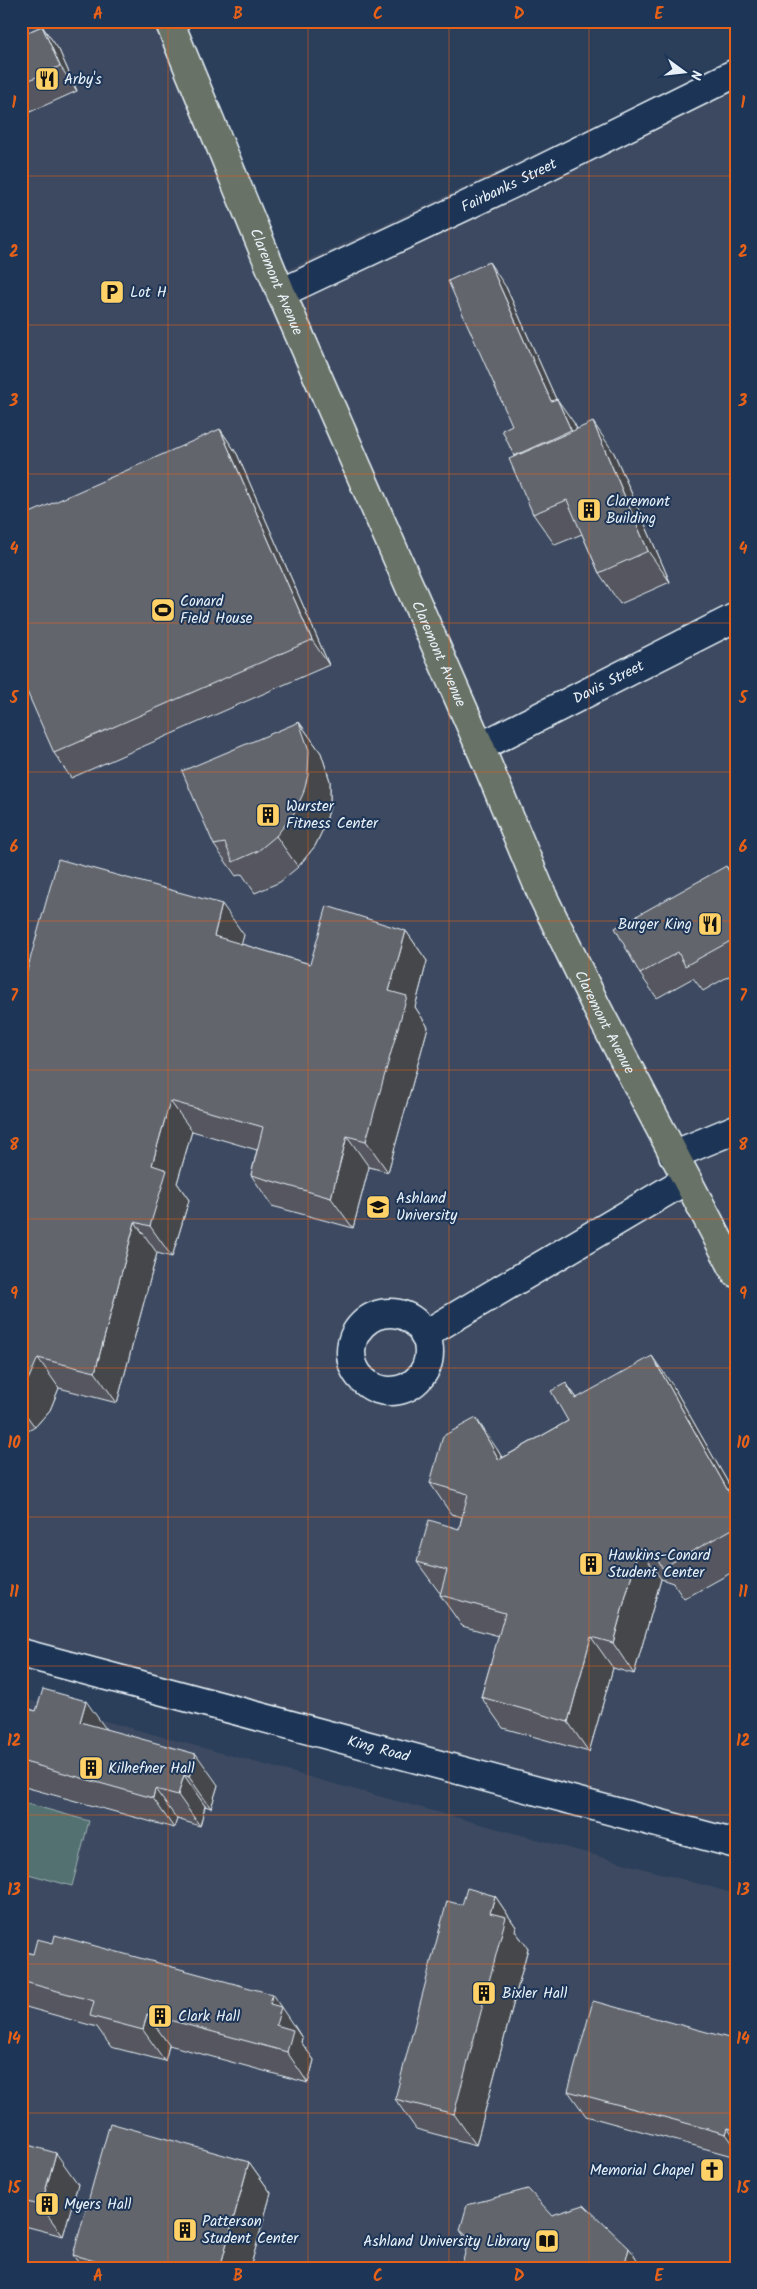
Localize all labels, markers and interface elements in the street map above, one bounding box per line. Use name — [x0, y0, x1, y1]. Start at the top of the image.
text: A — [93, 2, 103, 27]
text: B — [233, 2, 243, 27]
text: C — [373, 2, 383, 27]
text: D — [514, 2, 525, 27]
text: E — [655, 2, 665, 27]
north arrow — [660, 48, 710, 98]
restaurant icon: Arby's — [34, 66, 60, 92]
place label: Arby's — [64, 68, 102, 92]
text: N — [684, 68, 707, 82]
text: 1 — [12, 91, 17, 116]
text: 1 — [741, 91, 746, 116]
street label: Fairbanks Street — [457, 153, 561, 219]
street label: Claremont Avenue — [243, 225, 309, 340]
text: 2 — [9, 240, 19, 265]
text: 2 — [738, 240, 748, 265]
parking icon: Lot H — [99, 279, 125, 305]
place label: Lot H — [130, 281, 167, 305]
text: 3 — [9, 389, 19, 414]
text: 3 — [738, 389, 748, 414]
place label: Claremont Building — [606, 490, 670, 531]
building icon: Claremont Building — [576, 497, 602, 523]
text: 4 — [10, 537, 19, 562]
text: 4 — [739, 537, 748, 562]
place label: Conard Field House — [180, 590, 253, 631]
sports icon: Conard Field House — [150, 597, 176, 623]
street label: Claremont Avenue — [404, 597, 472, 711]
street label: Davis Street — [569, 654, 649, 711]
text: 5 — [9, 686, 20, 711]
text: 5 — [738, 686, 749, 711]
place label: Wurster Fitness Center — [286, 795, 379, 836]
building icon: Wurster Fitness Center — [255, 802, 281, 828]
text: 6 — [10, 835, 19, 860]
text: 6 — [739, 835, 748, 860]
restaurant icon: Burger King — [697, 911, 723, 937]
place label: Burger King — [618, 913, 692, 937]
street label: Claremont Avenue — [567, 966, 641, 1079]
text: 7 — [10, 984, 18, 1009]
text: 7 — [739, 984, 747, 1009]
text: 8 — [9, 1133, 19, 1158]
text: 8 — [738, 1133, 748, 1158]
place label: Ashland University — [396, 1187, 458, 1228]
school or university icon: Ashland University — [365, 1194, 391, 1220]
text: 9 — [10, 1282, 18, 1307]
text: 9 — [739, 1282, 747, 1307]
text: 10 — [7, 1431, 21, 1456]
text: 10 — [736, 1431, 750, 1456]
place label: Hawkins-Conard Student Center — [608, 1544, 711, 1585]
building icon: Hawkins-Conard Student Center — [578, 1551, 604, 1577]
text: 11 — [9, 1580, 19, 1605]
text: 11 — [738, 1580, 748, 1605]
text: 12 — [7, 1729, 21, 1754]
text: 12 — [736, 1729, 750, 1754]
street label: King Road — [344, 1730, 413, 1769]
building icon: Kilhefner Hall — [78, 1755, 104, 1781]
place label: Kilhefner Hall — [108, 1757, 195, 1781]
text: 13 — [7, 1878, 21, 1903]
text: 13 — [736, 1878, 750, 1903]
building icon: Bixler Hall — [471, 1980, 497, 2006]
place label: Bixler Hall — [502, 1982, 568, 2006]
building icon: Clark Hall — [147, 2003, 173, 2029]
place label: Clark Hall — [178, 2005, 240, 2029]
text: 14 — [7, 2027, 21, 2052]
text: 14 — [736, 2027, 750, 2052]
church icon: Memorial Chapel — [699, 2157, 725, 2183]
place label: Memorial Chapel — [590, 2159, 694, 2183]
text: 15 — [8, 2176, 22, 2201]
text: 15 — [737, 2176, 751, 2201]
building icon: Myers Hall — [34, 2191, 60, 2217]
place label: Myers Hall — [64, 2193, 132, 2217]
place label: Patterson Student Center — [202, 2210, 299, 2251]
building icon: Patterson Student Center — [172, 2217, 198, 2243]
library icon: Ashland University Library — [534, 2228, 560, 2254]
place label: Ashland University Library — [363, 2230, 531, 2254]
text: A — [93, 2264, 103, 2289]
text: B — [233, 2264, 243, 2289]
text: C — [373, 2264, 383, 2289]
text: D — [514, 2264, 525, 2289]
text: E — [655, 2264, 665, 2289]

